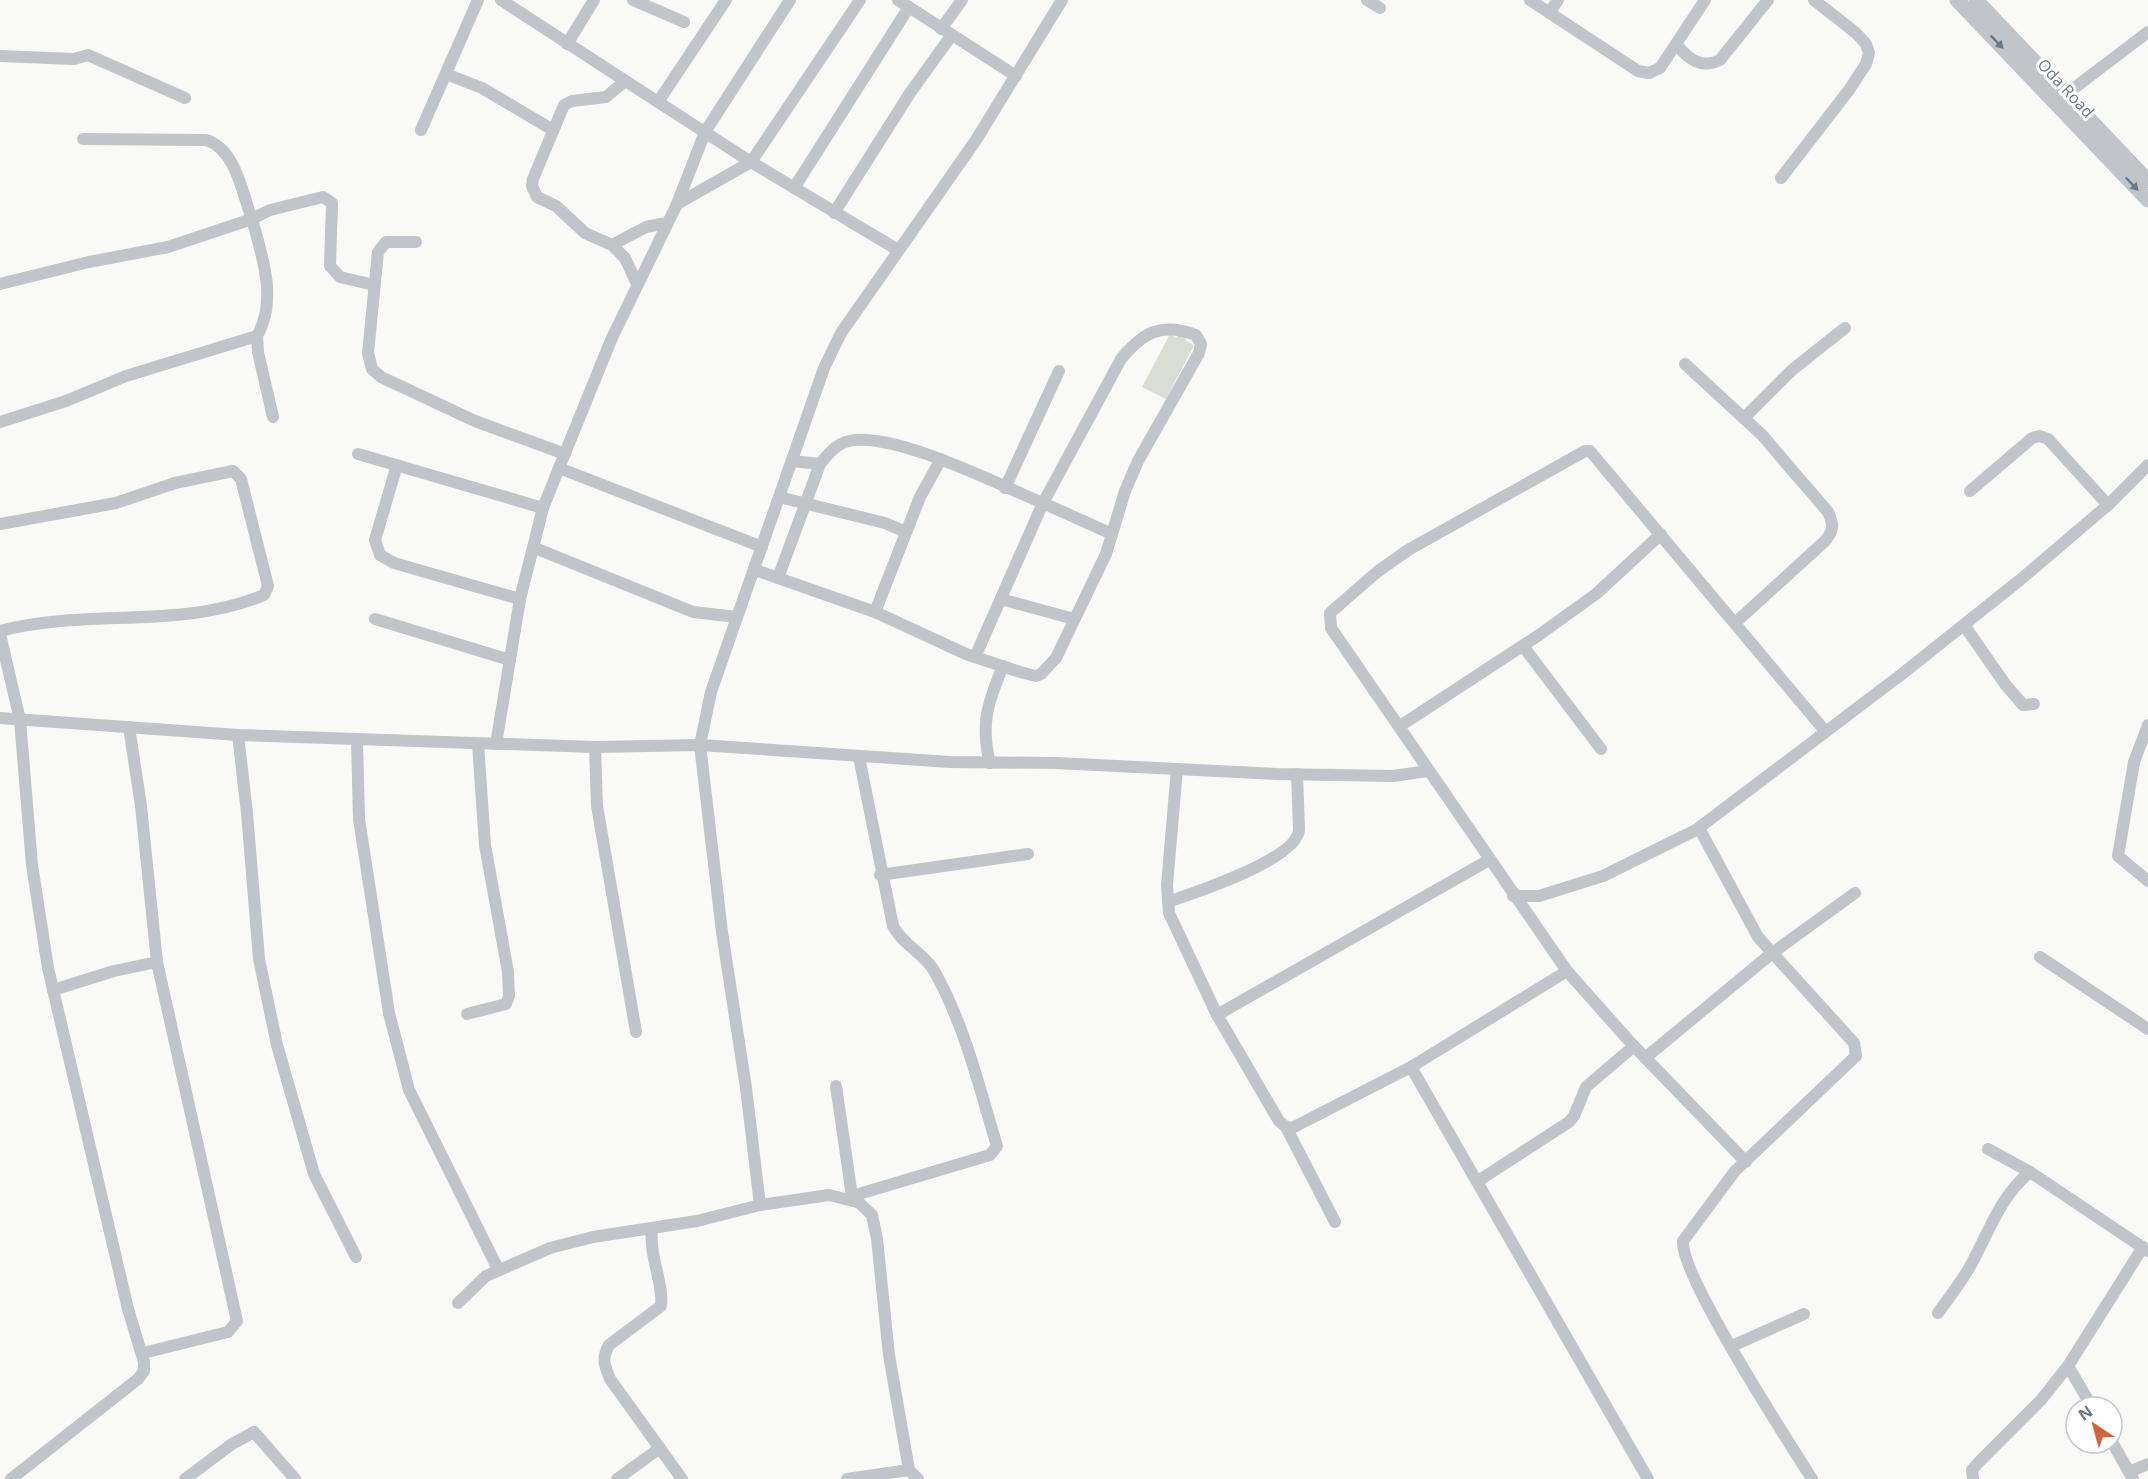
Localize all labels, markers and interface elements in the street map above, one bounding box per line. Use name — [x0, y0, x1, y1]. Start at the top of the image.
one-way arrow — [1990, 35, 2004, 50]
street label: Oda Road — [2033, 54, 2099, 122]
one-way arrow — [2124, 176, 2138, 190]
north arrow — [2064, 1395, 2124, 1455]
text: N — [2073, 1400, 2097, 1426]

